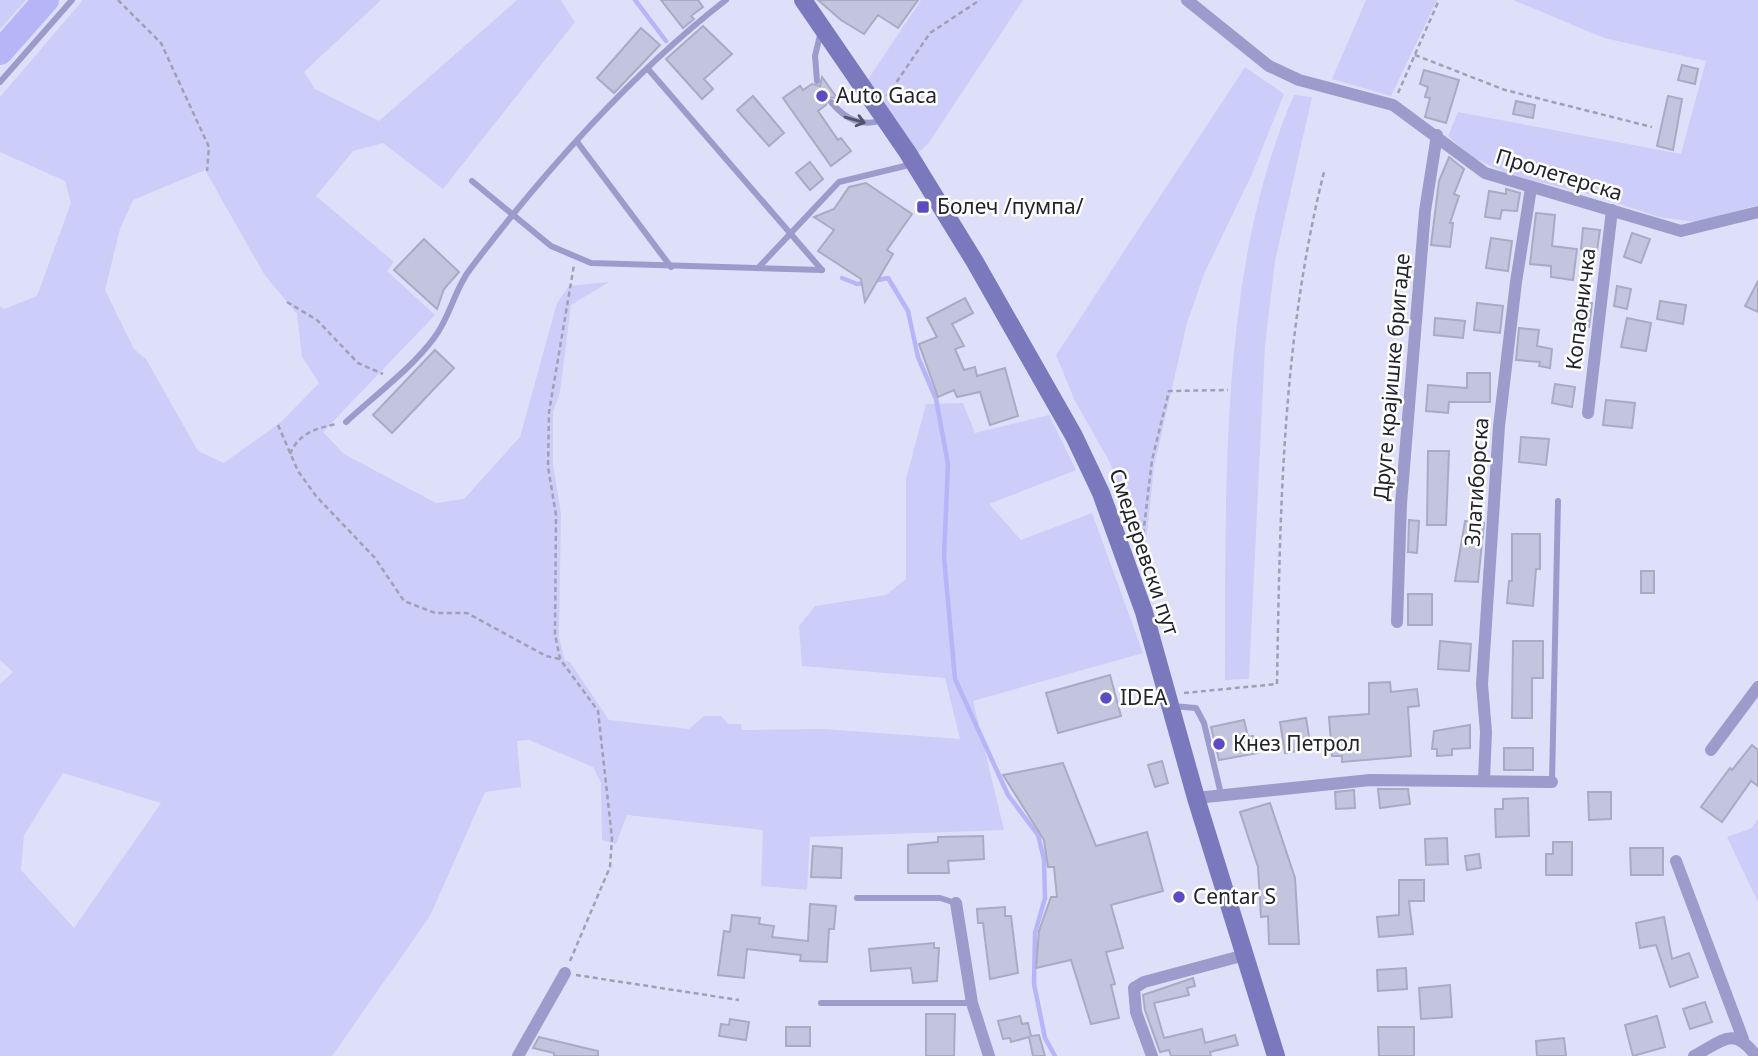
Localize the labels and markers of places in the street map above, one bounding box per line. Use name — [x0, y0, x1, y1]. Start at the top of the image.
place label: Auto Gaca — [836, 81, 937, 109]
marker: Auto Gaca — [814, 88, 830, 104]
place label: Болеч /пумпа/ — [937, 192, 1084, 220]
marker: Болеч /пумпа/ — [915, 199, 931, 215]
place label: IDEA — [1120, 683, 1168, 711]
marker: IDEA — [1098, 690, 1114, 706]
place label: Кнез Петрол — [1233, 729, 1360, 757]
marker: Кнез Петрол — [1211, 736, 1227, 752]
place label: Centar S — [1193, 882, 1276, 910]
marker: Centar S — [1171, 889, 1187, 905]

